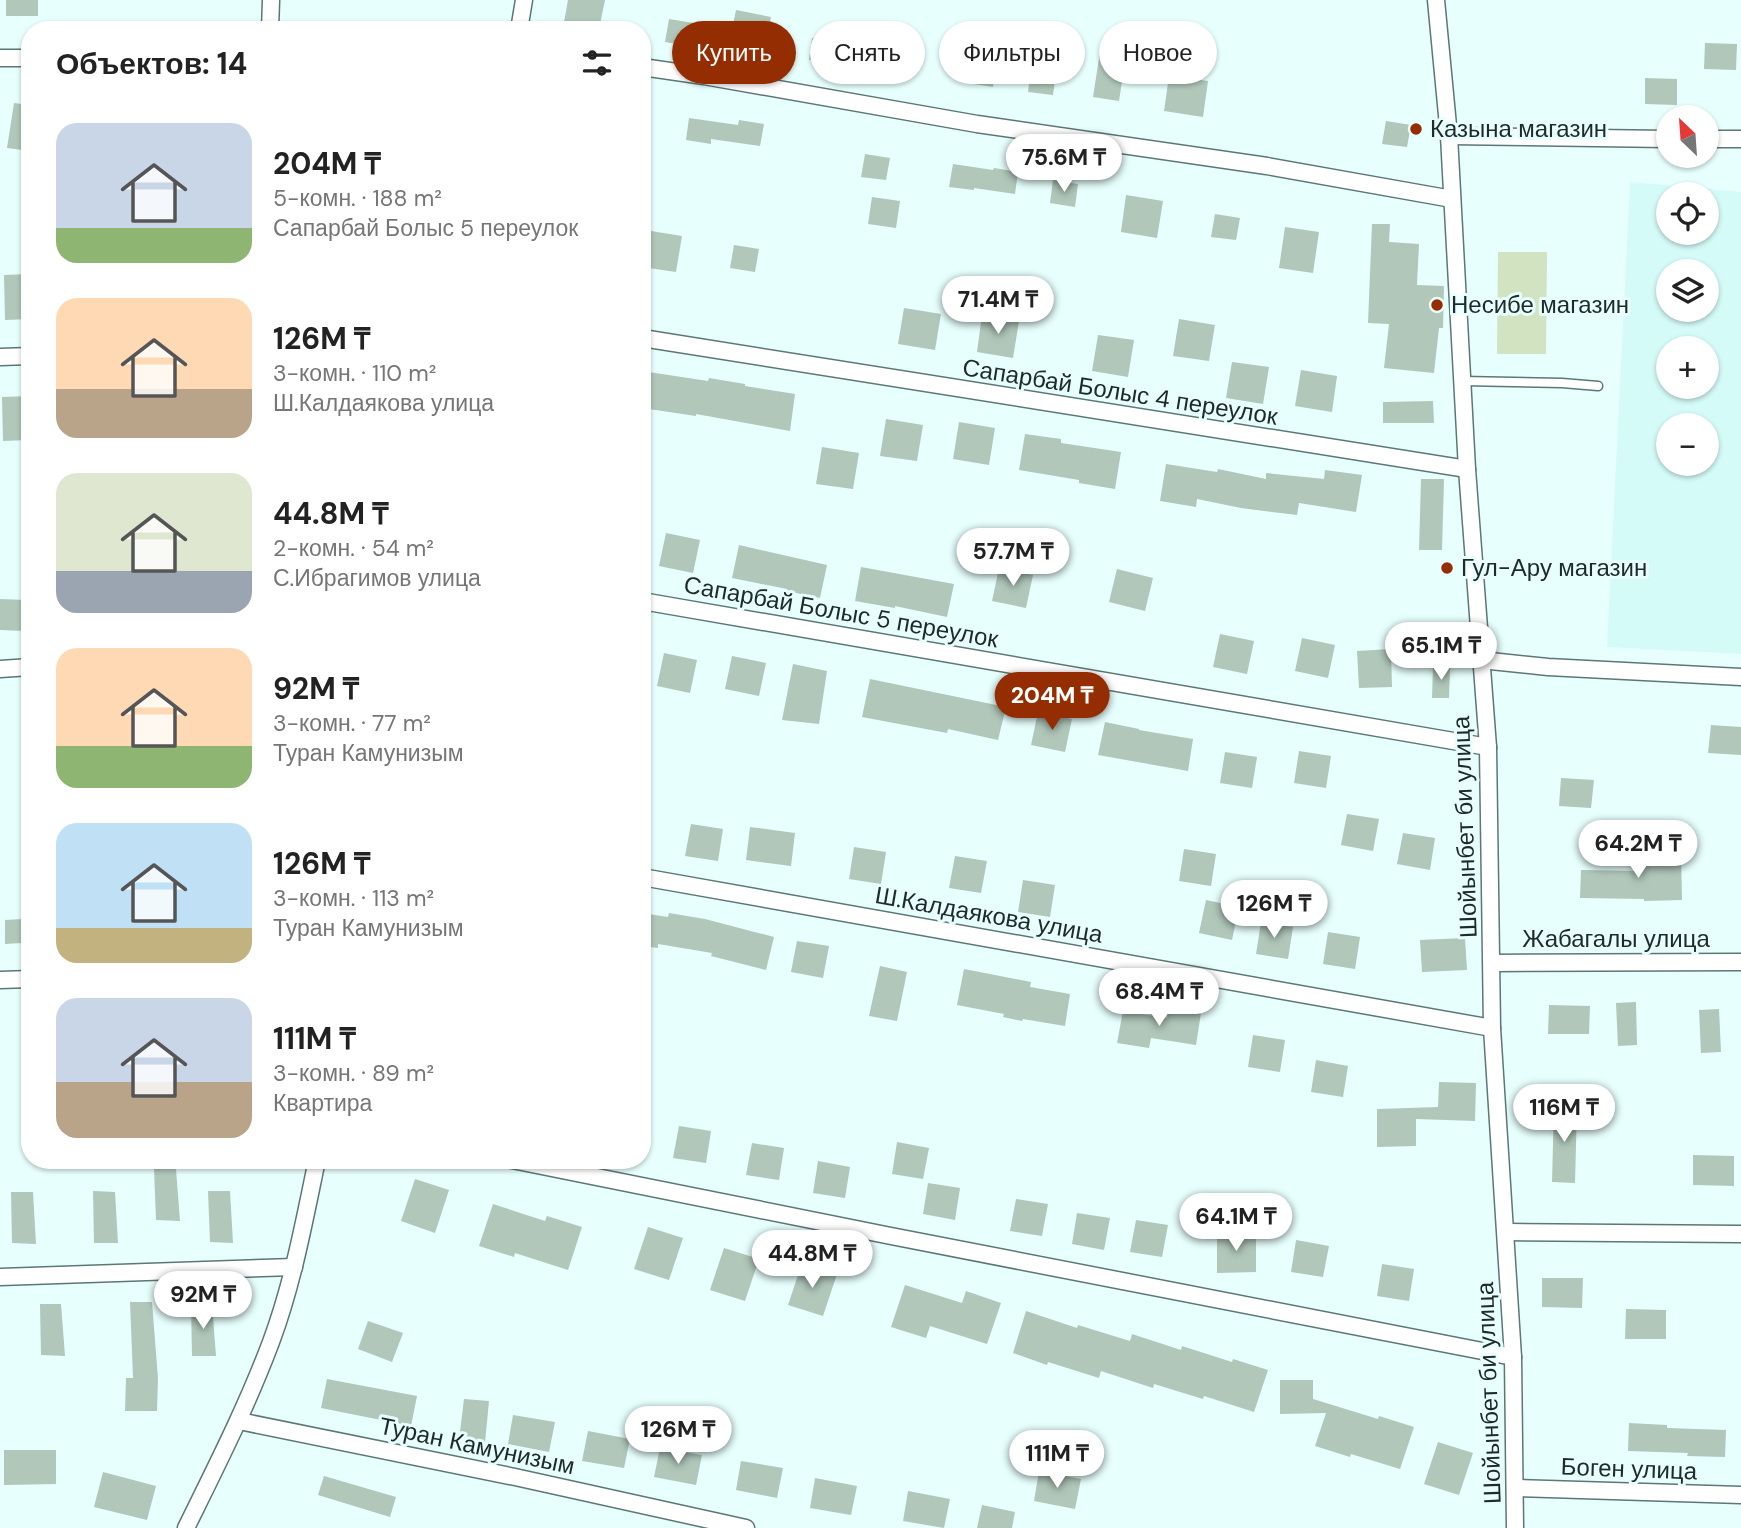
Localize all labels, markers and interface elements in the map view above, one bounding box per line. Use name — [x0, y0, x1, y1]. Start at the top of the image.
chip: Купить — [672, 21, 796, 84]
chip: Снять — [810, 21, 925, 84]
chip: Фильтры — [939, 21, 1085, 84]
chip: Новое — [1099, 21, 1217, 84]
text: Объектов: 14 — [56, 44, 247, 83]
icon: filters — [578, 44, 616, 82]
north arrow — [1656, 105, 1718, 168]
map controls — [1656, 105, 1719, 476]
place label: Казына магазин — [1430, 113, 1607, 144]
marker: Казына магазин — [1408, 121, 1424, 137]
pin: 75.6M ₸ — [999, 134, 1129, 194]
text: 75.6M ₸ — [1022, 142, 1106, 172]
text: 204M ₸ — [273, 144, 381, 183]
icon: home — [112, 151, 196, 235]
button: locate — [1656, 182, 1719, 245]
text: 5-комн. · 188 m² — [273, 183, 442, 213]
text: Сапарбай Болыс 5 переулок — [273, 213, 578, 243]
button: layers — [1656, 259, 1719, 322]
pin: 71.4M ₸ — [933, 276, 1063, 336]
text: 71.4M ₸ — [958, 284, 1038, 314]
place label: Несибе магазин — [1451, 289, 1629, 320]
marker: Несибе магазин — [1429, 297, 1445, 313]
text: 126M ₸ — [273, 319, 370, 358]
icon: home — [112, 326, 196, 410]
button: + — [1656, 336, 1719, 399]
street label: Сапарбай Болыс 4 переулок — [960, 351, 1280, 432]
text: 3-комн. · 110 m² — [273, 358, 436, 388]
text: Ш.Калдаякова улица — [273, 388, 494, 418]
button: − — [1656, 413, 1719, 476]
text: 44.8M ₸ — [273, 494, 389, 533]
icon: home — [112, 501, 196, 585]
pin: 57.7M ₸ — [948, 528, 1078, 588]
text: 2-комн. · 54 m² — [273, 533, 434, 563]
text: 57.7M ₸ — [973, 536, 1053, 566]
place label: Гул-Ару магазин — [1461, 552, 1647, 583]
marker: Гул-Ару магазин — [1439, 560, 1455, 576]
text: С.Ибрагимов улица — [273, 563, 481, 593]
street label: Сапарбай Болыс 5 переулок — [682, 569, 1001, 655]
pin: 65.1M ₸ — [1376, 622, 1506, 682]
text: 65.1M ₸ — [1401, 630, 1481, 660]
text: 92M ₸ — [273, 669, 359, 708]
pin: 204M ₸ — [995, 672, 1109, 732]
icon: home — [112, 676, 196, 760]
text: 204M ₸ — [1011, 680, 1093, 710]
text: 3-комн. · 77 m² — [273, 708, 431, 738]
street label: Шойынбет би улица — [1445, 715, 1484, 939]
text: Туран Камунизым — [273, 738, 464, 768]
pin: 64.2M ₸ — [1573, 820, 1703, 880]
text: 64.2M ₸ — [1595, 828, 1681, 858]
text: 126M ₸ — [273, 844, 370, 883]
icon: home — [112, 851, 196, 935]
street label: Ш.Калдаякова улица — [873, 879, 1106, 950]
pin: 126M ₸ — [1217, 880, 1331, 940]
text: 3-комн. · 113 m² — [273, 883, 434, 913]
text: 126M ₸ — [1237, 888, 1311, 918]
text: Туран Камунизым — [273, 913, 464, 943]
street label: Жабагалы улица — [1522, 923, 1710, 954]
pin: 68.4M ₸ — [1094, 968, 1224, 1028]
text: 68.4M ₸ — [1115, 976, 1203, 1006]
text: 111M ₸ — [273, 1019, 356, 1058]
icon: home — [112, 1026, 196, 1110]
text: 3-комн. · 89 m² — [273, 1058, 434, 1088]
pin: 116M ₸ — [1507, 1084, 1621, 1144]
text: Квартира — [273, 1088, 372, 1118]
text: 116M ₸ — [1529, 1092, 1599, 1122]
pin: 64.1M ₸ — [1171, 1194, 1301, 1253]
text: 64.1M ₸ — [1195, 1201, 1277, 1231]
pin: 44.8M ₸ — [747, 1230, 877, 1290]
text: 44.8M ₸ — [768, 1238, 856, 1268]
pin: 92M ₸ — [154, 1272, 252, 1331]
text: 92M ₸ — [170, 1279, 236, 1309]
street label: Шойынбет би улица — [1469, 1281, 1508, 1505]
pin: 126M ₸ — [621, 1406, 735, 1466]
street label: Туран Камунизым — [377, 1410, 578, 1481]
text: 126M ₸ — [641, 1414, 715, 1444]
pin: 111M ₸ — [1000, 1430, 1114, 1490]
text: 111M ₸ — [1025, 1438, 1089, 1468]
street label: Боген улица — [1560, 1451, 1698, 1486]

